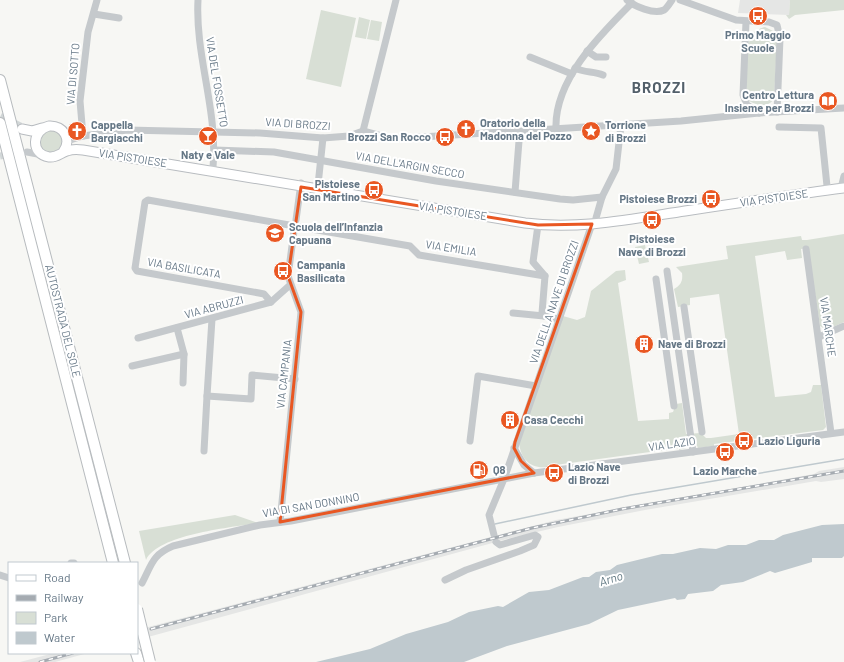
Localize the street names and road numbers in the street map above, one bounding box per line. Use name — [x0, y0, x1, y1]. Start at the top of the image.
street label: VIA DEL FOSSETTO — [204, 36, 231, 128]
street label: VIA DI SOTTO — [63, 42, 82, 105]
street label: VIA DI BROZZI — [265, 115, 331, 132]
street label: VIA PISTOIESE — [98, 146, 168, 169]
street label: VIA DELL'ARGIN SECCO — [355, 149, 466, 181]
street label: VIA PISTOIESE — [739, 186, 809, 209]
street label: VIA PISTOIESE — [418, 199, 488, 222]
street label: VIA EMILIA — [425, 237, 478, 258]
street label: VIA DELLA NAVE DI BROZZI — [526, 238, 581, 365]
street label: VIA BASILICATA — [146, 255, 222, 280]
street label: AUTOSTRADA DEL SOLE — [43, 263, 84, 379]
street label: VIA ABRUZZI — [183, 292, 245, 321]
street label: VIA MARCHE — [818, 296, 839, 358]
street label: VIA CAMPANIA — [273, 338, 294, 409]
street label: VIA LAZIO — [647, 434, 697, 453]
street label: VIA DI SAN DONNINO — [261, 490, 361, 519]

